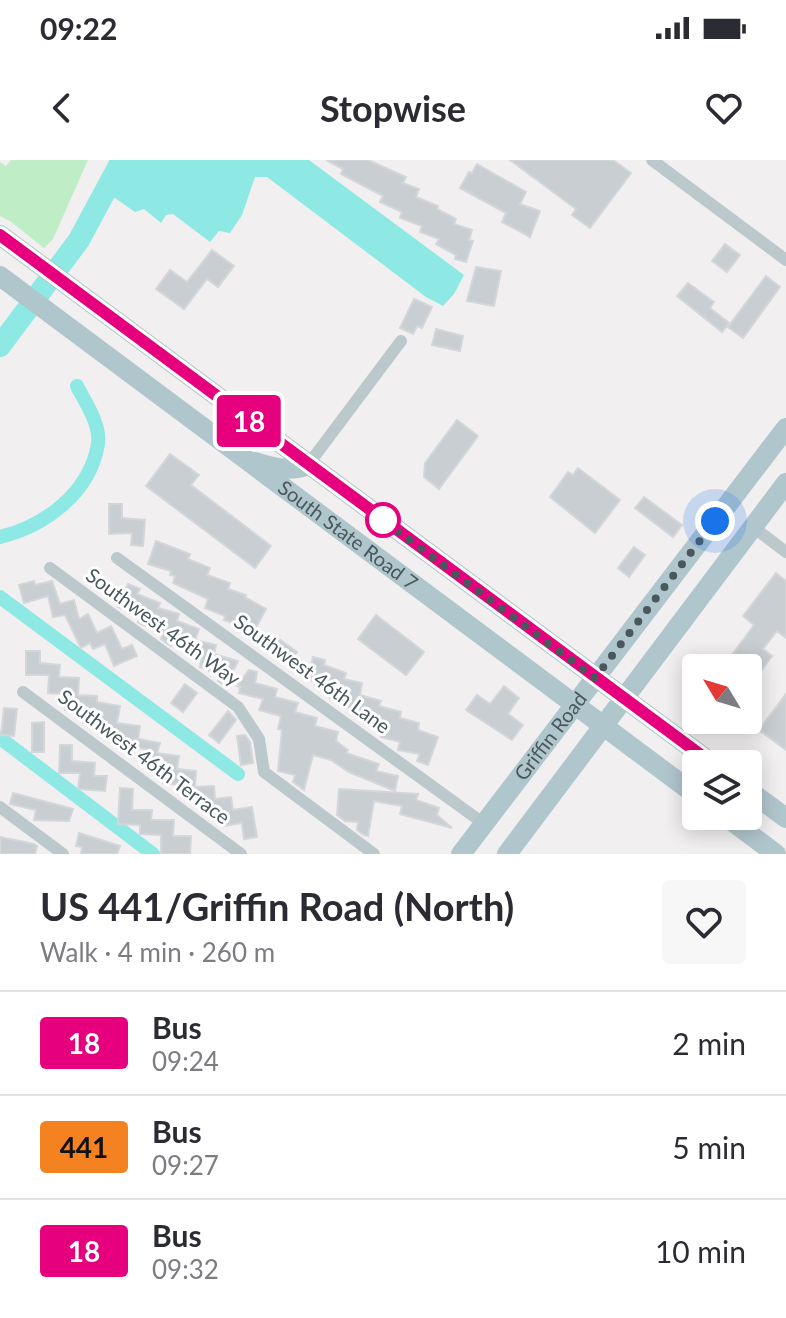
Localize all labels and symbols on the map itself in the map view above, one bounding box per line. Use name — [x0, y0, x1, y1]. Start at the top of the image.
line badge: 18 — [213, 395, 285, 447]
street label: South State Road 7 — [274, 475, 423, 594]
your location — [695, 501, 735, 541]
unlabelled marker — [366, 503, 400, 537]
street label: Southwest 46th Way — [82, 562, 246, 691]
street label: Southwest 46th Lane — [230, 608, 395, 738]
north arrow — [682, 654, 762, 734]
street label: Southwest 46th Terrace — [54, 684, 235, 829]
street label: Griffin Road — [509, 687, 591, 785]

